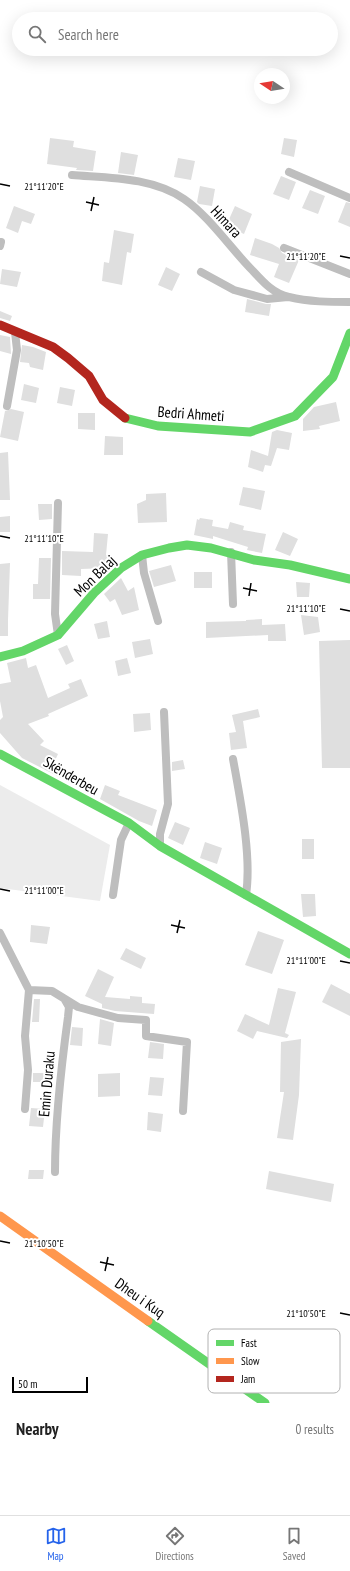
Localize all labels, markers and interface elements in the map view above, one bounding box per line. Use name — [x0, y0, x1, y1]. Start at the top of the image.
search box — [12, 12, 338, 56]
icon: search — [26, 23, 48, 45]
text: Search here — [58, 25, 119, 44]
north arrow — [254, 68, 290, 104]
text: 21°11'20"E — [24, 180, 64, 193]
street label: Himara — [207, 202, 246, 242]
text: 21°11'20"E — [286, 250, 326, 263]
street label: Bedri Ahmeti — [157, 402, 225, 425]
text: 21°11'10"E — [24, 532, 64, 545]
street label: Mon Balaj — [69, 551, 120, 600]
text: 21°11'10"E — [286, 602, 326, 615]
street label: Skënderbeu — [40, 752, 102, 799]
text: 21°11'00"E — [24, 884, 64, 897]
text: 21°11'00"E — [286, 954, 326, 967]
street label: Emin Duraku — [34, 1050, 59, 1118]
text: 21°10'50"E — [24, 1237, 64, 1250]
street label: Dheu i Kuq — [112, 1273, 169, 1322]
text: 21°10'50"E — [286, 1307, 326, 1320]
legend — [208, 1329, 340, 1393]
text: Fast — [241, 1336, 257, 1350]
text: Slow — [241, 1354, 260, 1368]
text: Jam — [240, 1372, 255, 1386]
scale bar — [12, 1375, 88, 1394]
text: 50 m — [18, 1377, 37, 1391]
text: Nearby — [16, 1418, 59, 1440]
text: 0 results — [295, 1421, 334, 1438]
tab: Map — [45, 1525, 67, 1563]
tab: Directions — [156, 1525, 194, 1563]
tab: Saved — [283, 1525, 305, 1563]

